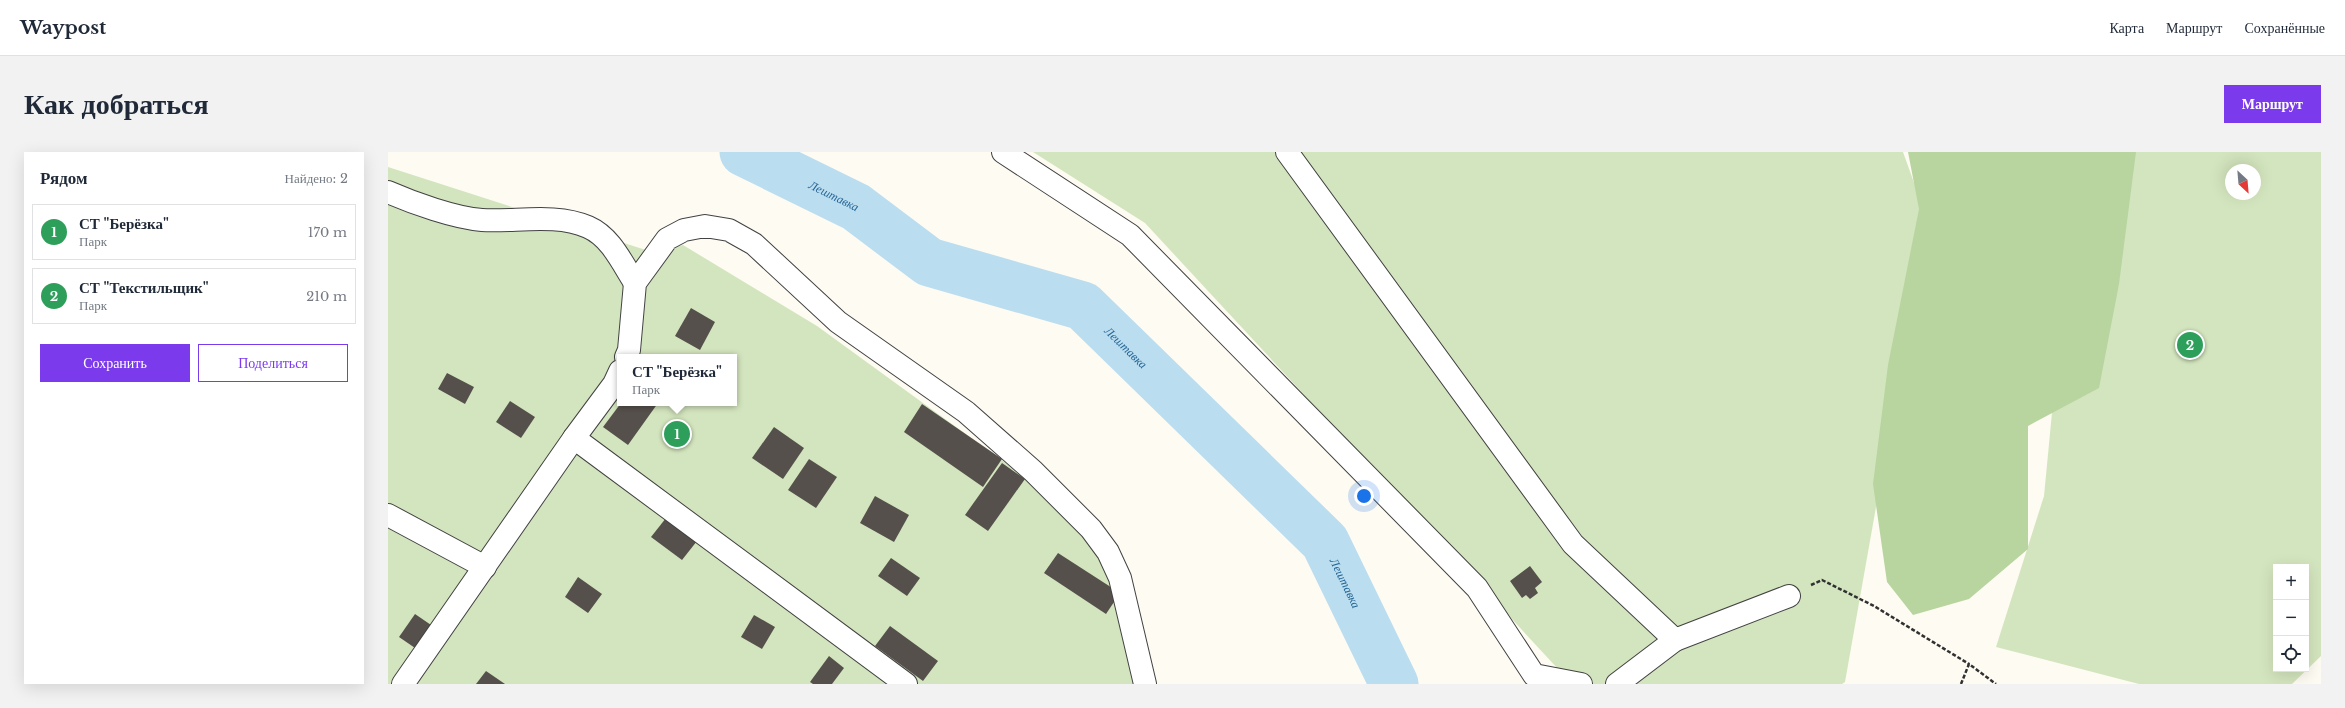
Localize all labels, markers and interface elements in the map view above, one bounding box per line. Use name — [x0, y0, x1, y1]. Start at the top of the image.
text: Waypost — [20, 16, 106, 39]
text: Карта — [2109, 19, 2144, 37]
text: Маршрут — [2166, 19, 2222, 37]
text: Сохранённые — [2244, 19, 2325, 37]
button: Маршрут — [2224, 85, 2321, 123]
text: Как добраться — [24, 87, 209, 122]
north arrow — [2225, 164, 2261, 200]
text: Рядом — [40, 168, 88, 189]
text: Найдено: 2 — [285, 170, 348, 187]
water label: Лештавка — [806, 177, 861, 214]
text: СТ "Берёзка" — [79, 214, 169, 233]
text: 1 — [51, 224, 57, 241]
text: 170 m — [308, 224, 347, 241]
text: Парк — [79, 233, 107, 250]
text: СТ "Текстильщик" — [79, 278, 209, 297]
text: 2 — [50, 288, 58, 305]
text: 210 m — [306, 288, 347, 305]
text: Парк — [79, 297, 107, 314]
water label: Лештавка — [1101, 322, 1151, 371]
pin: 2 — [2177, 330, 2203, 360]
button: Сохранить — [40, 344, 190, 382]
button: Поделиться — [198, 344, 348, 382]
popup — [617, 354, 737, 406]
text: СТ "Берёзка" — [632, 362, 722, 381]
text: Парк — [632, 381, 660, 398]
pin: 1 — [664, 419, 690, 449]
your location — [1354, 486, 1374, 506]
water label: Лештавка — [1326, 554, 1364, 610]
map controls — [2273, 564, 2309, 672]
button: + — [2273, 564, 2309, 600]
button: − — [2273, 600, 2309, 636]
button: locate — [2273, 636, 2309, 672]

